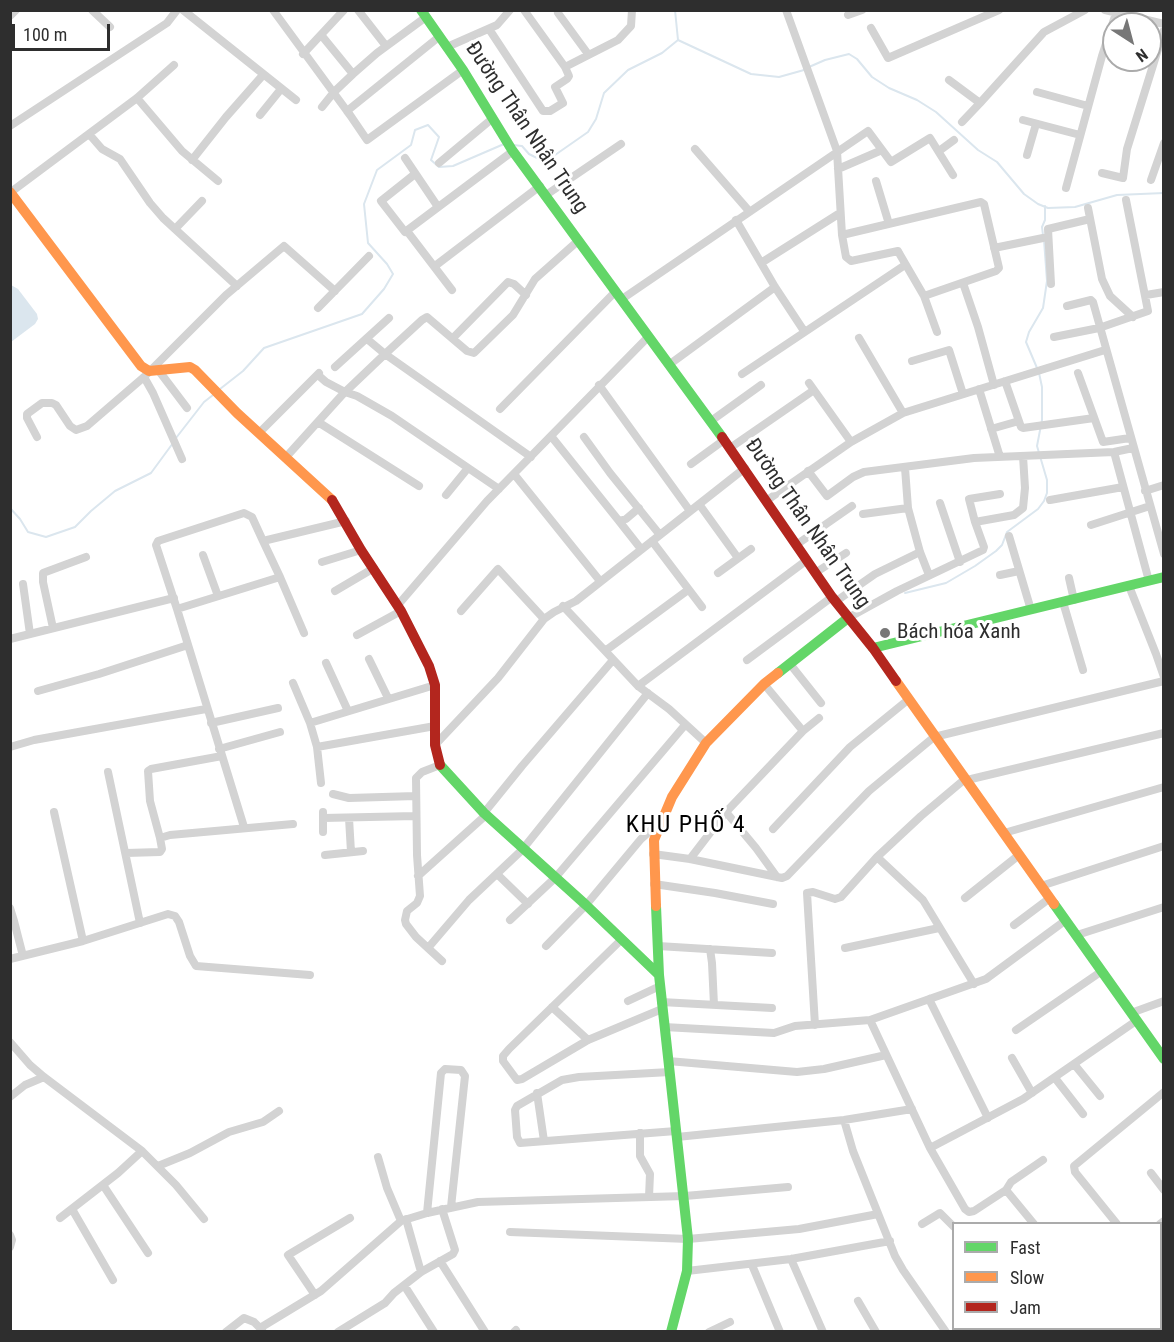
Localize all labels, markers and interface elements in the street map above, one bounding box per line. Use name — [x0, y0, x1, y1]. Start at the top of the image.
scale bar — [15, 12, 112, 50]
north arrow — [1102, 12, 1162, 72]
text: 100 m — [23, 24, 67, 45]
street label: Đường Thân Nhân Trung — [459, 38, 593, 218]
text: N — [1132, 45, 1151, 66]
street label: Đường Thân Nhân Trung — [739, 434, 875, 614]
place label: Bách hóa Xanh — [897, 620, 1021, 646]
marker: Bách hóa Xanh — [878, 626, 892, 640]
district label: KHU PHỐ 4 — [626, 812, 746, 840]
legend — [952, 1222, 1162, 1330]
text: Fast — [1010, 1237, 1041, 1258]
text: Slow — [1010, 1267, 1044, 1288]
text: Jam — [1010, 1297, 1041, 1318]

